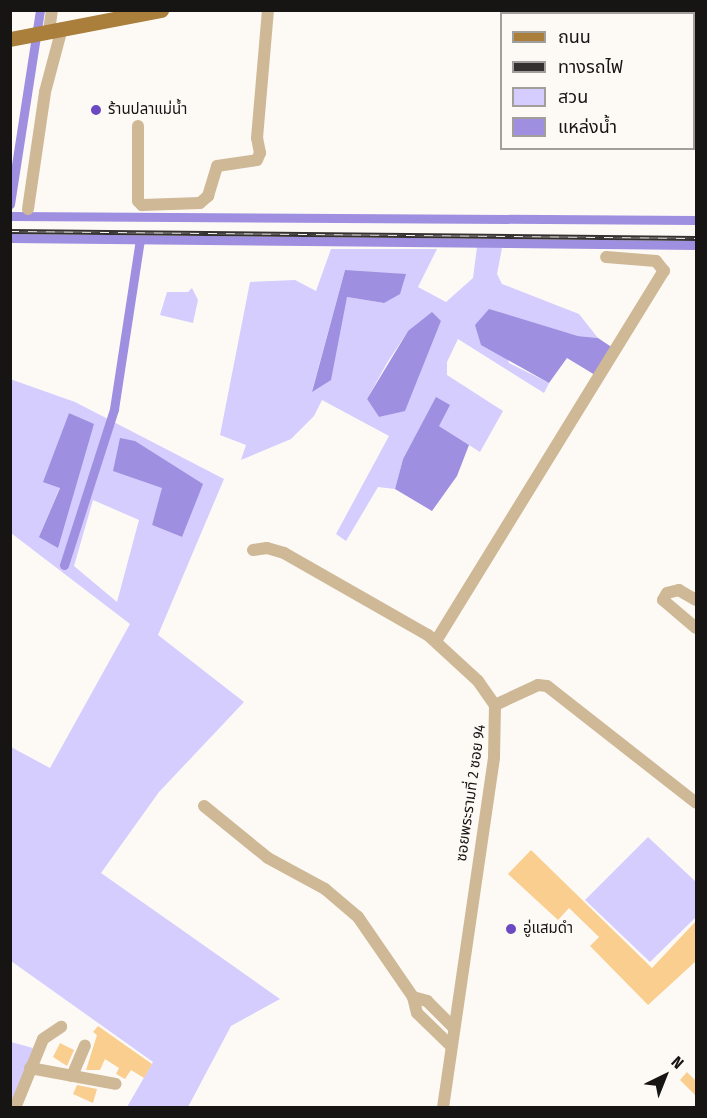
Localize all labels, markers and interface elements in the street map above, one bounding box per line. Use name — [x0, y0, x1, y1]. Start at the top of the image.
legend — [500, 12, 695, 150]
text: ถนน — [558, 26, 591, 48]
text: ทางรถไฟ — [558, 56, 623, 78]
text: สวน — [558, 86, 588, 108]
place label: ร้านปลาแม่น้ำ — [108, 101, 187, 119]
marker: ร้านปลาแม่น้ำ — [89, 103, 103, 117]
text: แหล่งน้ำ — [558, 116, 617, 138]
street label: ซอยพระรามที่ 2 ซอย 94 — [452, 723, 490, 863]
place label: อู่แสมดำ — [523, 920, 573, 938]
marker: อู่แสมดำ — [504, 922, 518, 936]
north arrow — [635, 1046, 695, 1106]
text: N — [668, 1052, 688, 1073]

